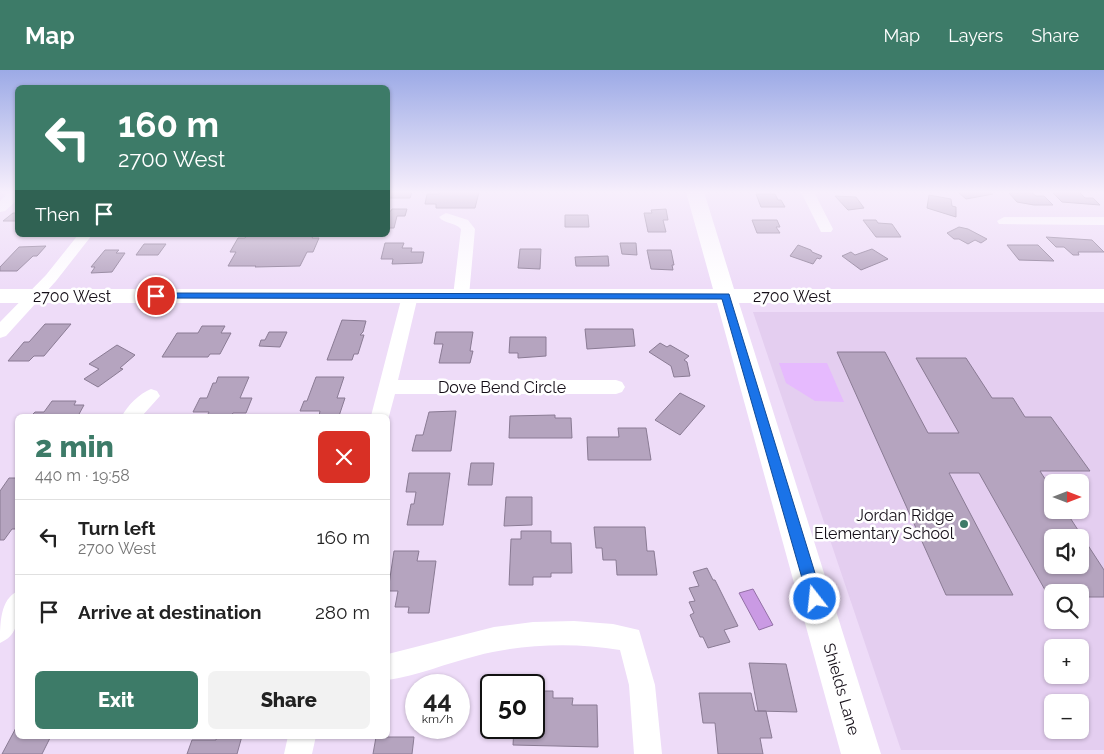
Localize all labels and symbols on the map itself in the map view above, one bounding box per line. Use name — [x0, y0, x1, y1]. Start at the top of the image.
pin — [135, 275, 177, 317]
street label: 2700 West — [33, 287, 112, 306]
street label: 2700 West — [753, 287, 832, 306]
street label: Dove Bend Circle — [438, 378, 566, 397]
north arrow — [1044, 474, 1089, 519]
place label: Jordan Ridge Elementary School — [814, 506, 955, 543]
marker: Jordan Ridge Elementary School — [958, 518, 970, 530]
position arrow — [788, 572, 840, 624]
street label: Shields Lane — [819, 641, 864, 737]
speed limit sign: 50 — [480, 674, 545, 739]

